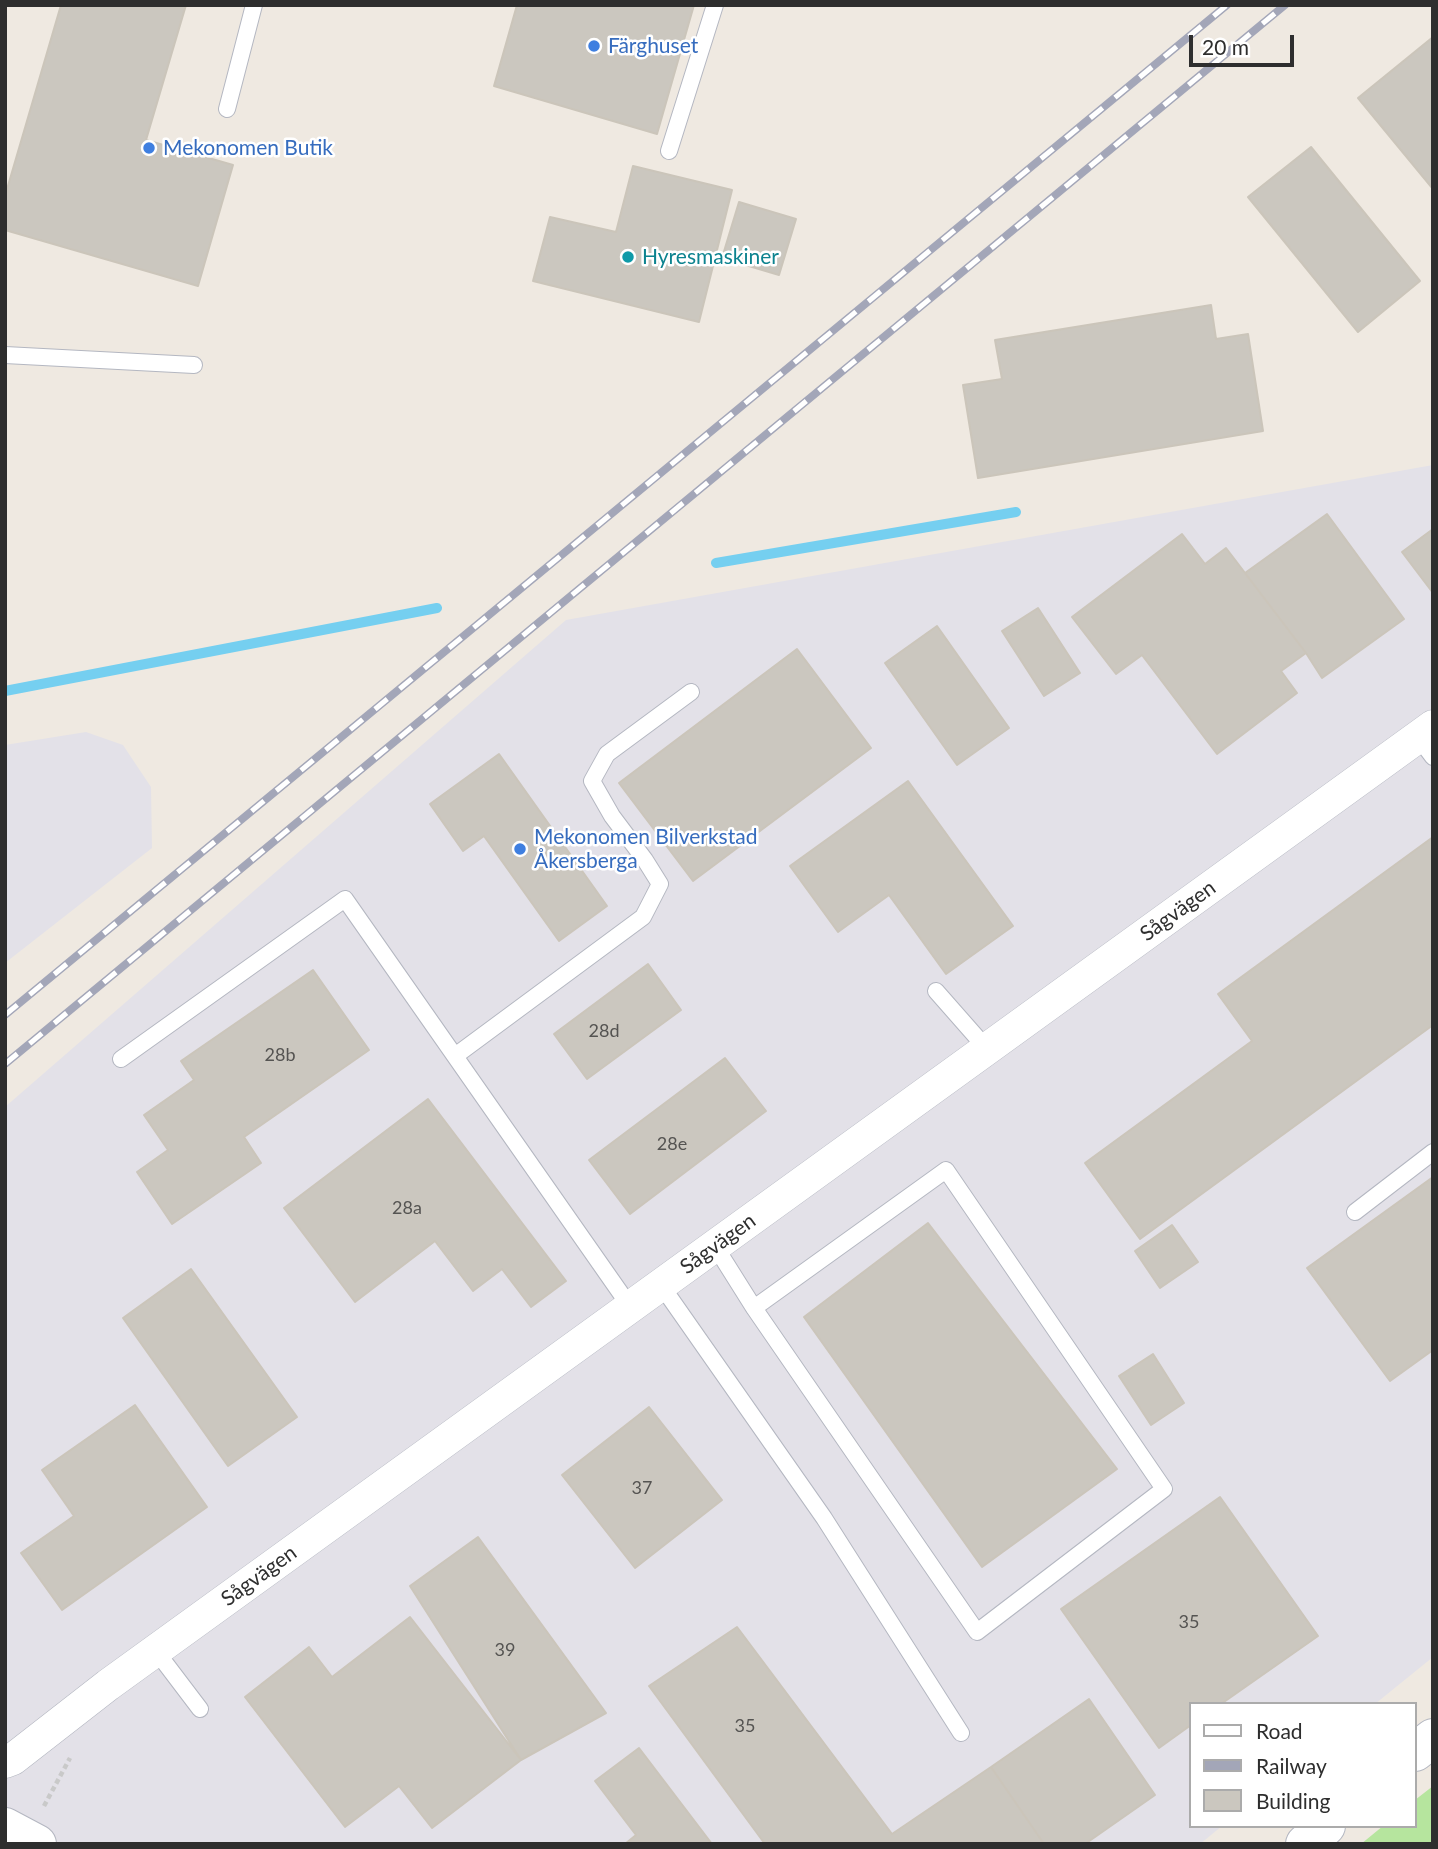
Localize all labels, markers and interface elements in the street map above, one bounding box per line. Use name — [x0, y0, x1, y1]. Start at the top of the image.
scale bar — [1193, 21, 1298, 65]
place label: Färghuset — [608, 33, 698, 59]
text: 20 m — [1202, 34, 1249, 59]
marker: Färghuset — [586, 38, 602, 54]
place label: Mekonomen Butik — [163, 135, 333, 161]
marker: Mekonomen Butik — [141, 140, 157, 156]
place label: Hyresmaskiner — [642, 244, 779, 270]
marker: Hyresmaskiner — [620, 249, 636, 265]
place label: Mekonomen Bilverkstad Åkersberga — [534, 824, 757, 874]
marker: Mekonomen Bilverkstad Åkersberga — [512, 841, 528, 857]
street label: Sågvägen — [1135, 875, 1221, 947]
house number: 28d — [589, 1020, 619, 1042]
house number: 28b — [265, 1044, 295, 1066]
house number: 28e — [657, 1133, 687, 1155]
house number: 28a — [392, 1197, 422, 1219]
street label: Sågvägen — [675, 1208, 761, 1280]
house number: 37 — [632, 1477, 652, 1499]
street label: Sågvägen — [216, 1540, 302, 1612]
house number: 35 — [1179, 1611, 1199, 1633]
house number: 39 — [495, 1639, 515, 1661]
legend — [1190, 1702, 1417, 1828]
house number: 35 — [735, 1715, 755, 1737]
text: Road — [1256, 1718, 1303, 1743]
text: Railway — [1256, 1753, 1327, 1778]
text: Building — [1256, 1788, 1331, 1813]

